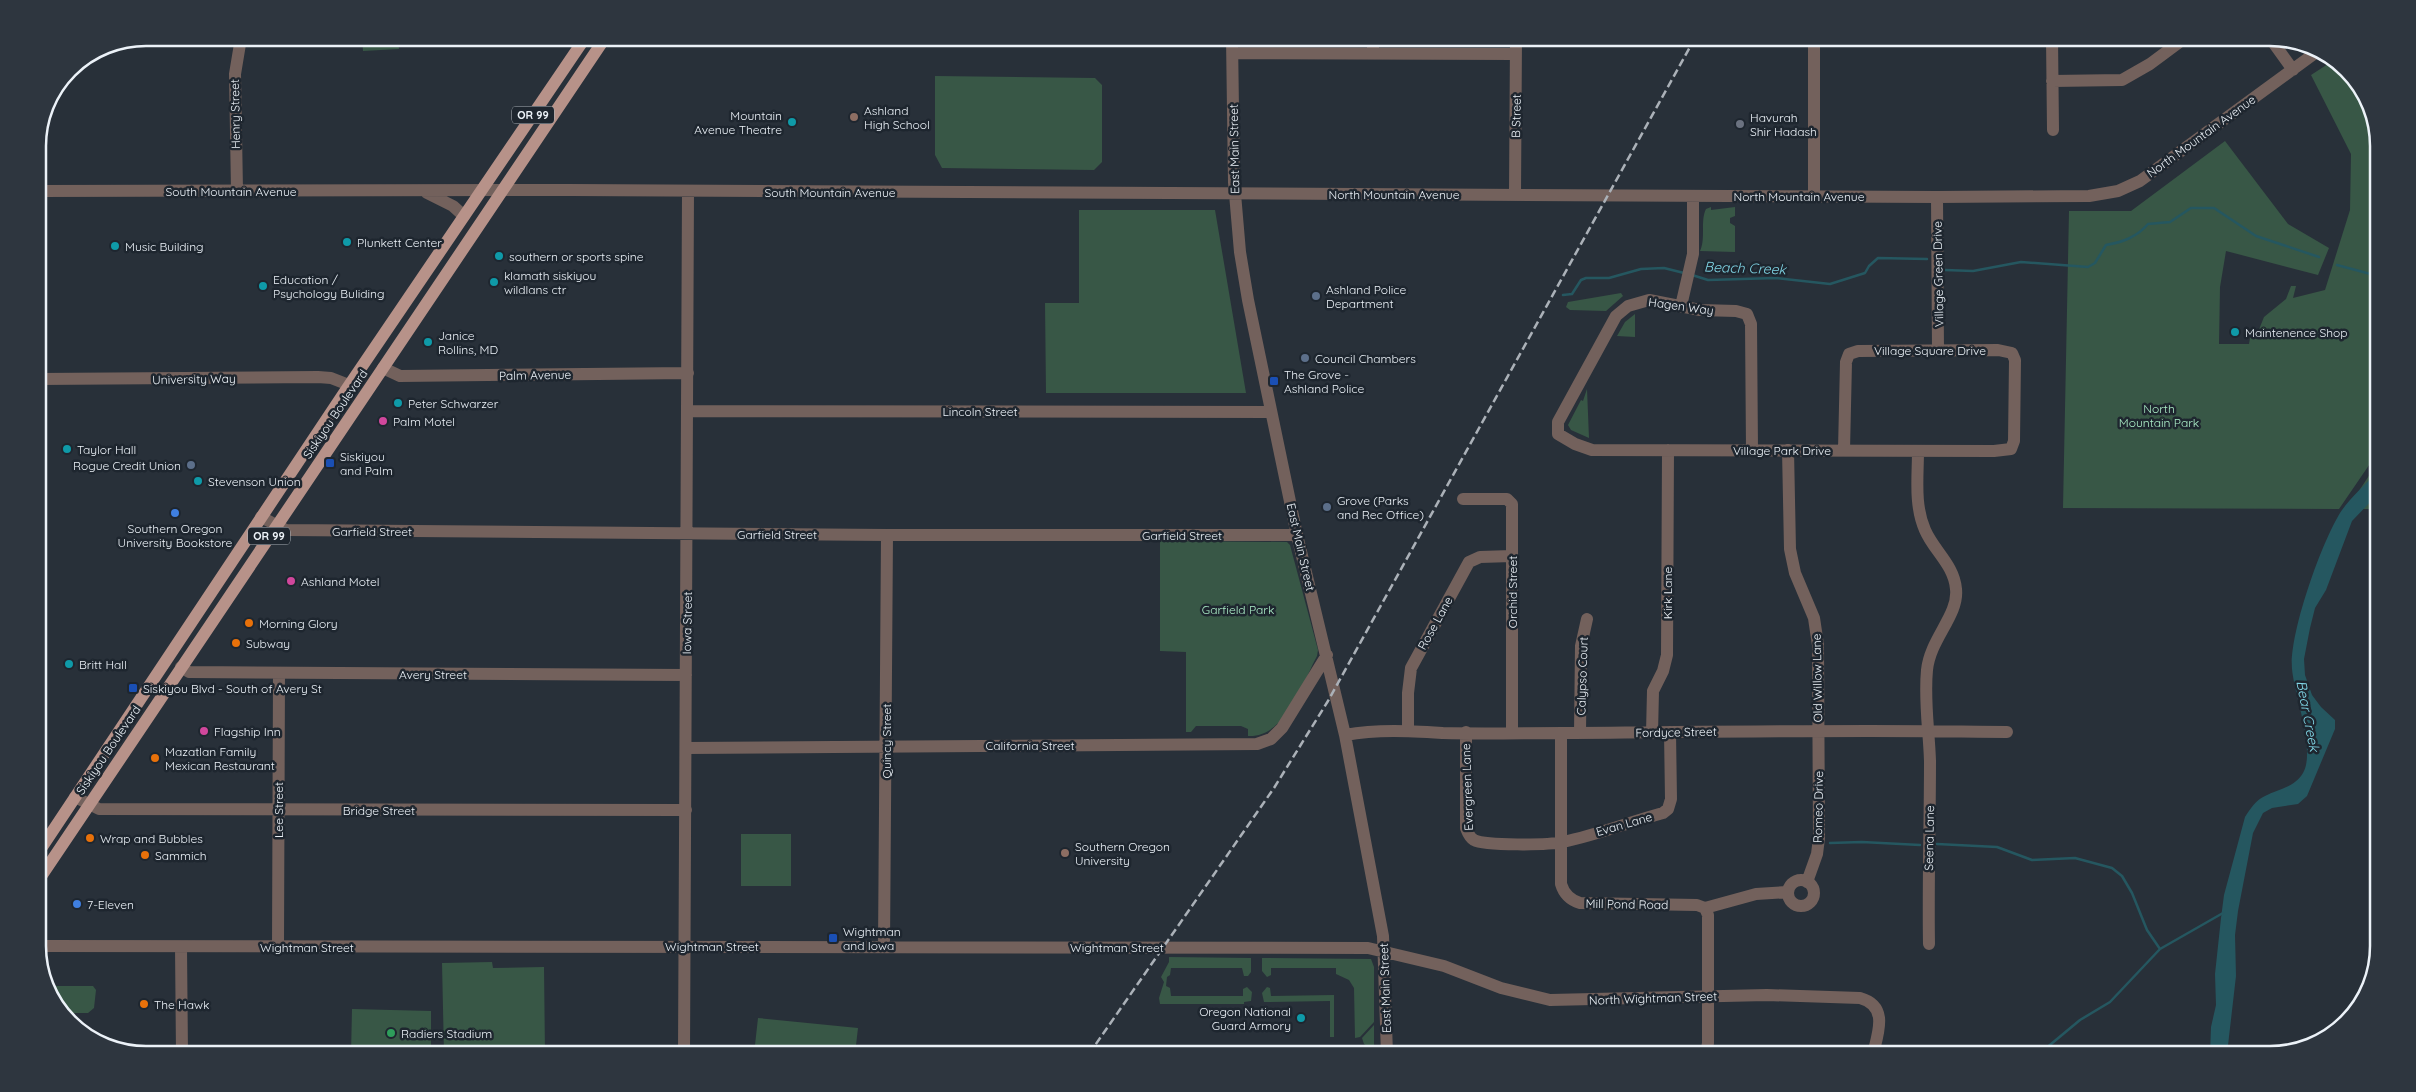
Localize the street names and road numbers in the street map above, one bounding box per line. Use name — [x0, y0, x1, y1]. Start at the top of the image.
street label: Henry Street — [227, 79, 243, 149]
street label: North Mountain Avenue — [2144, 91, 2259, 181]
street label: B Street — [1508, 94, 1524, 138]
street label: East Main Street — [1226, 104, 1242, 194]
road number: OR 99 — [512, 106, 554, 124]
street label: South Mountain Avenue — [165, 184, 297, 199]
street label: South Mountain Avenue — [764, 185, 896, 200]
street label: North Mountain Avenue — [1329, 187, 1460, 202]
street label: North Mountain Avenue — [1734, 189, 1865, 204]
street label: Village Green Drive — [1930, 221, 1946, 327]
street label: Hagen Way — [1647, 294, 1715, 318]
street label: Village Square Drive — [1874, 343, 1986, 358]
street label: Siskiyou Boulevard — [300, 366, 370, 462]
street label: Palm Avenue — [499, 367, 572, 383]
street label: University Way — [152, 371, 236, 387]
street label: Lincoln Street — [942, 404, 1018, 419]
street label: Village Park Drive — [1733, 443, 1831, 458]
street label: East Main Street — [1284, 502, 1318, 592]
street label: Garfield Street — [332, 524, 412, 539]
street label: Garfield Street — [737, 527, 817, 542]
road number: OR 99 — [248, 528, 290, 544]
street label: Garfield Street — [1142, 528, 1222, 543]
street label: Orchid Street — [1505, 556, 1520, 628]
street label: Kirk Lane — [1660, 567, 1675, 619]
street label: Iowa Street — [679, 592, 695, 654]
street label: Rose Lane — [1414, 594, 1456, 652]
street label: Old Willow Lane — [1809, 633, 1825, 723]
street label: Calypso Court — [1573, 636, 1591, 716]
street label: Avery Street — [399, 667, 467, 682]
street label: Siskiyou Boulevard — [73, 702, 143, 798]
street label: Quincy Street — [879, 704, 894, 778]
street label: Fordyce Street — [1635, 724, 1717, 740]
street label: California Street — [985, 738, 1075, 753]
street label: Evergreen Lane — [1458, 743, 1476, 831]
street label: Romeo Drive — [1810, 770, 1826, 843]
street label: Lee Street — [271, 782, 286, 838]
street label: Bridge Street — [343, 803, 415, 818]
street label: Seena Lane — [1921, 805, 1937, 871]
street label: Evan Lane — [1594, 809, 1654, 839]
street label: Mill Pond Road — [1585, 896, 1669, 912]
street label: Wightman Street — [665, 939, 759, 954]
street label: Wightman Street — [260, 940, 354, 955]
street label: Wightman Street — [1070, 940, 1164, 955]
street label: East Main Street — [1376, 943, 1394, 1033]
street label: North Wightman Street — [1589, 988, 1717, 1008]

